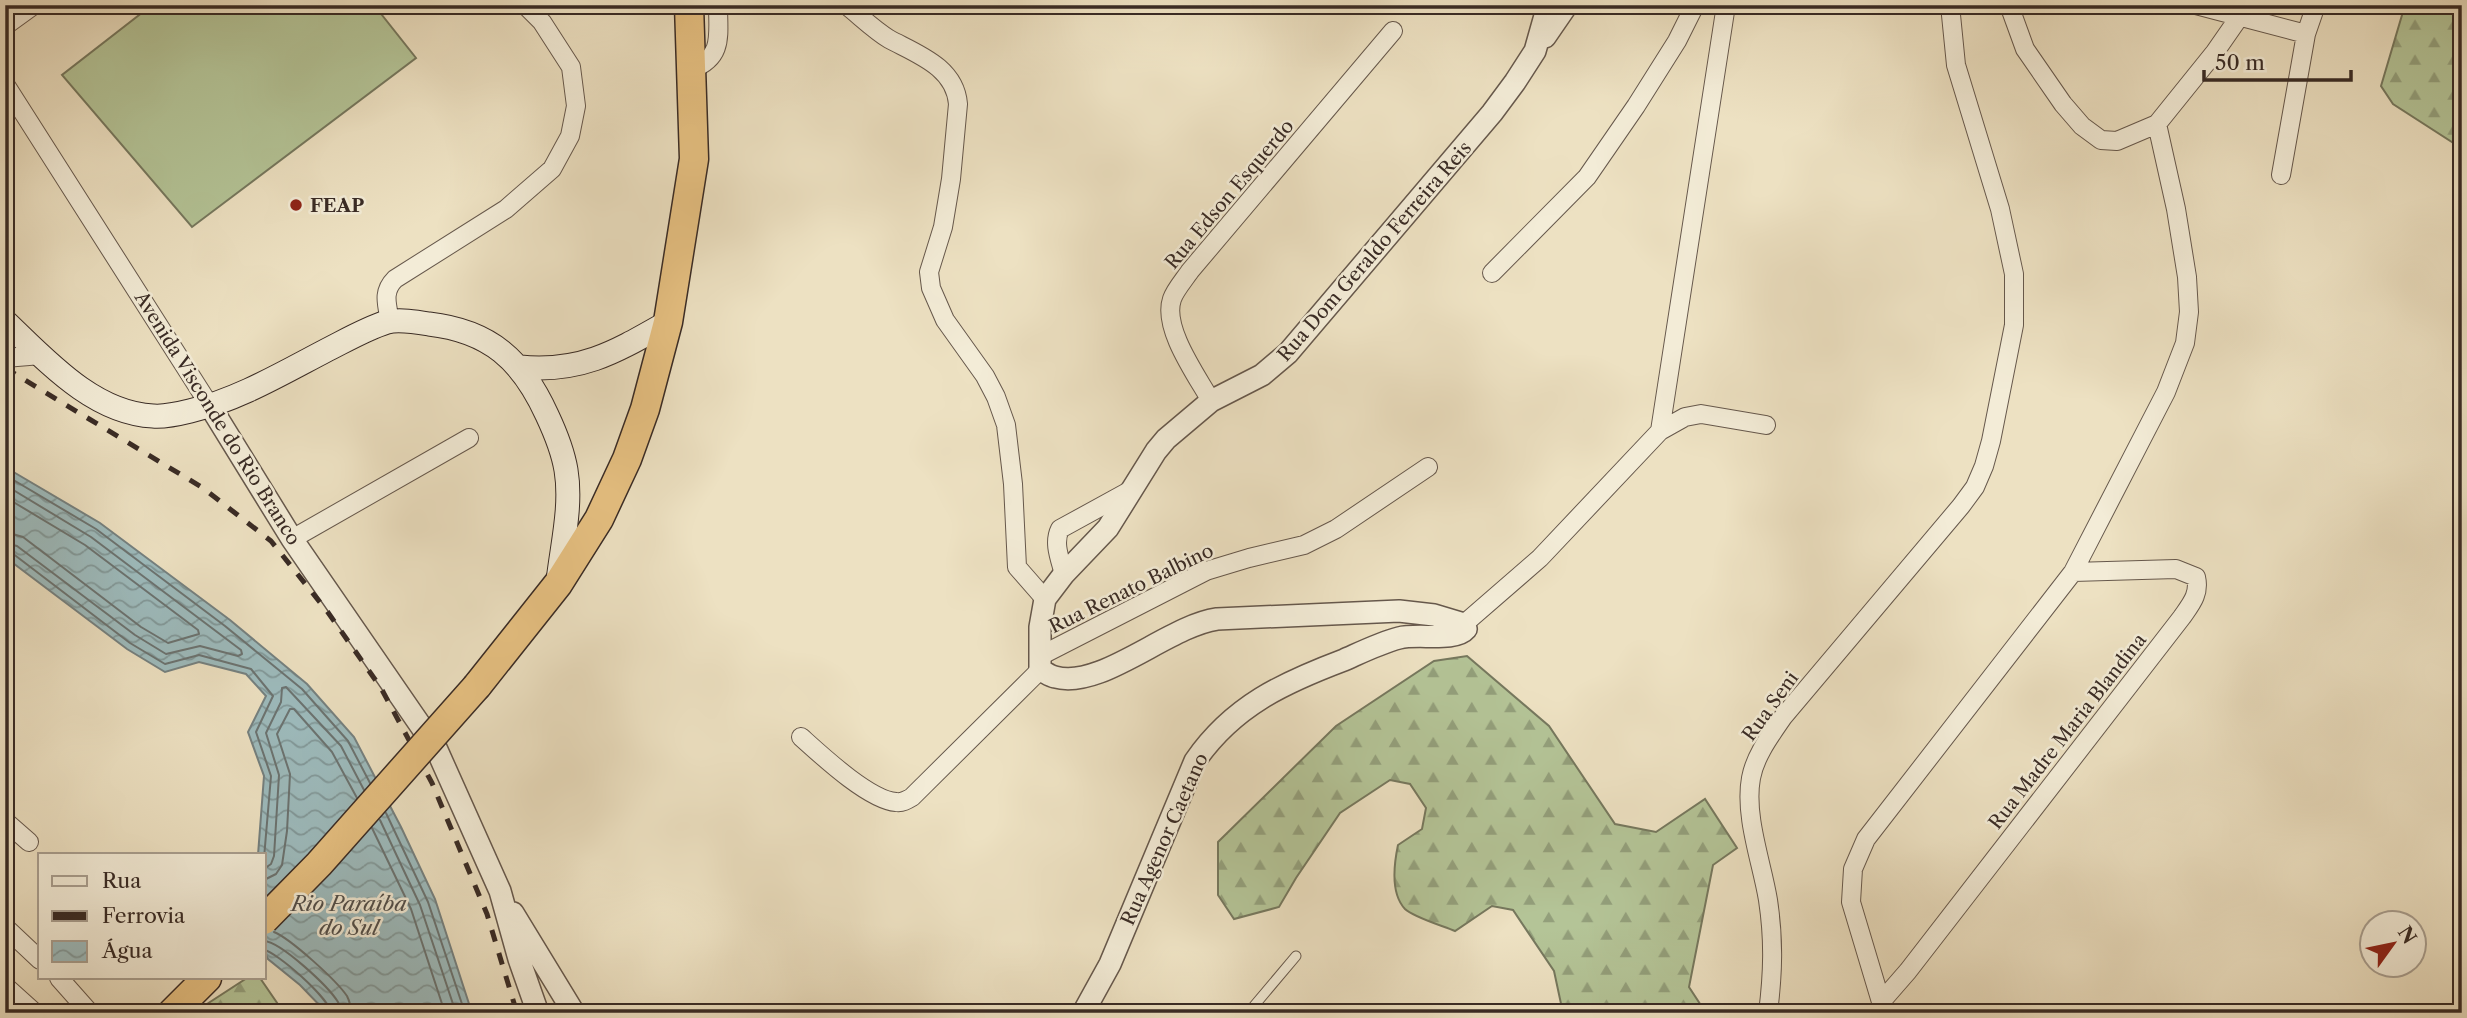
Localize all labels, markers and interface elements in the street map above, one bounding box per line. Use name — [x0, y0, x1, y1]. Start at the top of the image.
scale bar — [2204, 38, 2352, 82]
text: 50 m — [2215, 50, 2265, 75]
street label: Rua Edson Esquerdo — [1160, 115, 1299, 274]
street label: Rua Dom Geraldo Ferreira Reis — [1273, 137, 1476, 366]
place label: FEAP — [310, 194, 364, 217]
marker: FEAP — [288, 197, 304, 213]
street label: Avenida Visconde do Rio Branco — [129, 286, 305, 549]
street label: Rua Renato Balbino — [1045, 539, 1217, 638]
street label: Rua Madre Maria Blandina — [1984, 629, 2151, 834]
street label: Rua Seni — [1738, 667, 1803, 745]
street label: Rua Agenor Caetano — [1116, 750, 1213, 929]
legend — [38, 853, 266, 979]
text: Rua — [102, 868, 142, 893]
water label: Rio Paraíba do Sul — [289, 891, 407, 940]
text: Ferrovia — [102, 903, 186, 928]
north arrow — [2358, 909, 2428, 979]
text: N — [2393, 922, 2421, 948]
text: Água — [101, 938, 154, 963]

